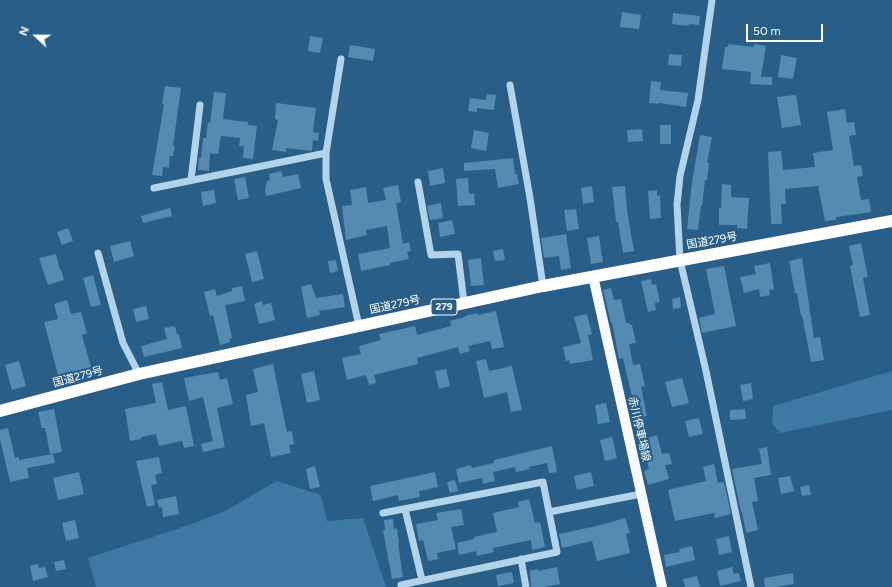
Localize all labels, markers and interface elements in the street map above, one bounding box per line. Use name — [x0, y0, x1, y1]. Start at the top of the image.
north arrow — [16, 16, 56, 56]
scale bar — [748, 16, 825, 42]
text: 50 m — [753, 24, 781, 38]
text: N — [17, 25, 32, 38]
street label: 国道279号 — [686, 230, 738, 252]
street label: 国道279号 — [369, 293, 421, 317]
road number: 279 — [431, 299, 457, 315]
street label: 国道279号 — [52, 364, 104, 390]
street label: 赤川停車場線 — [625, 395, 653, 463]

